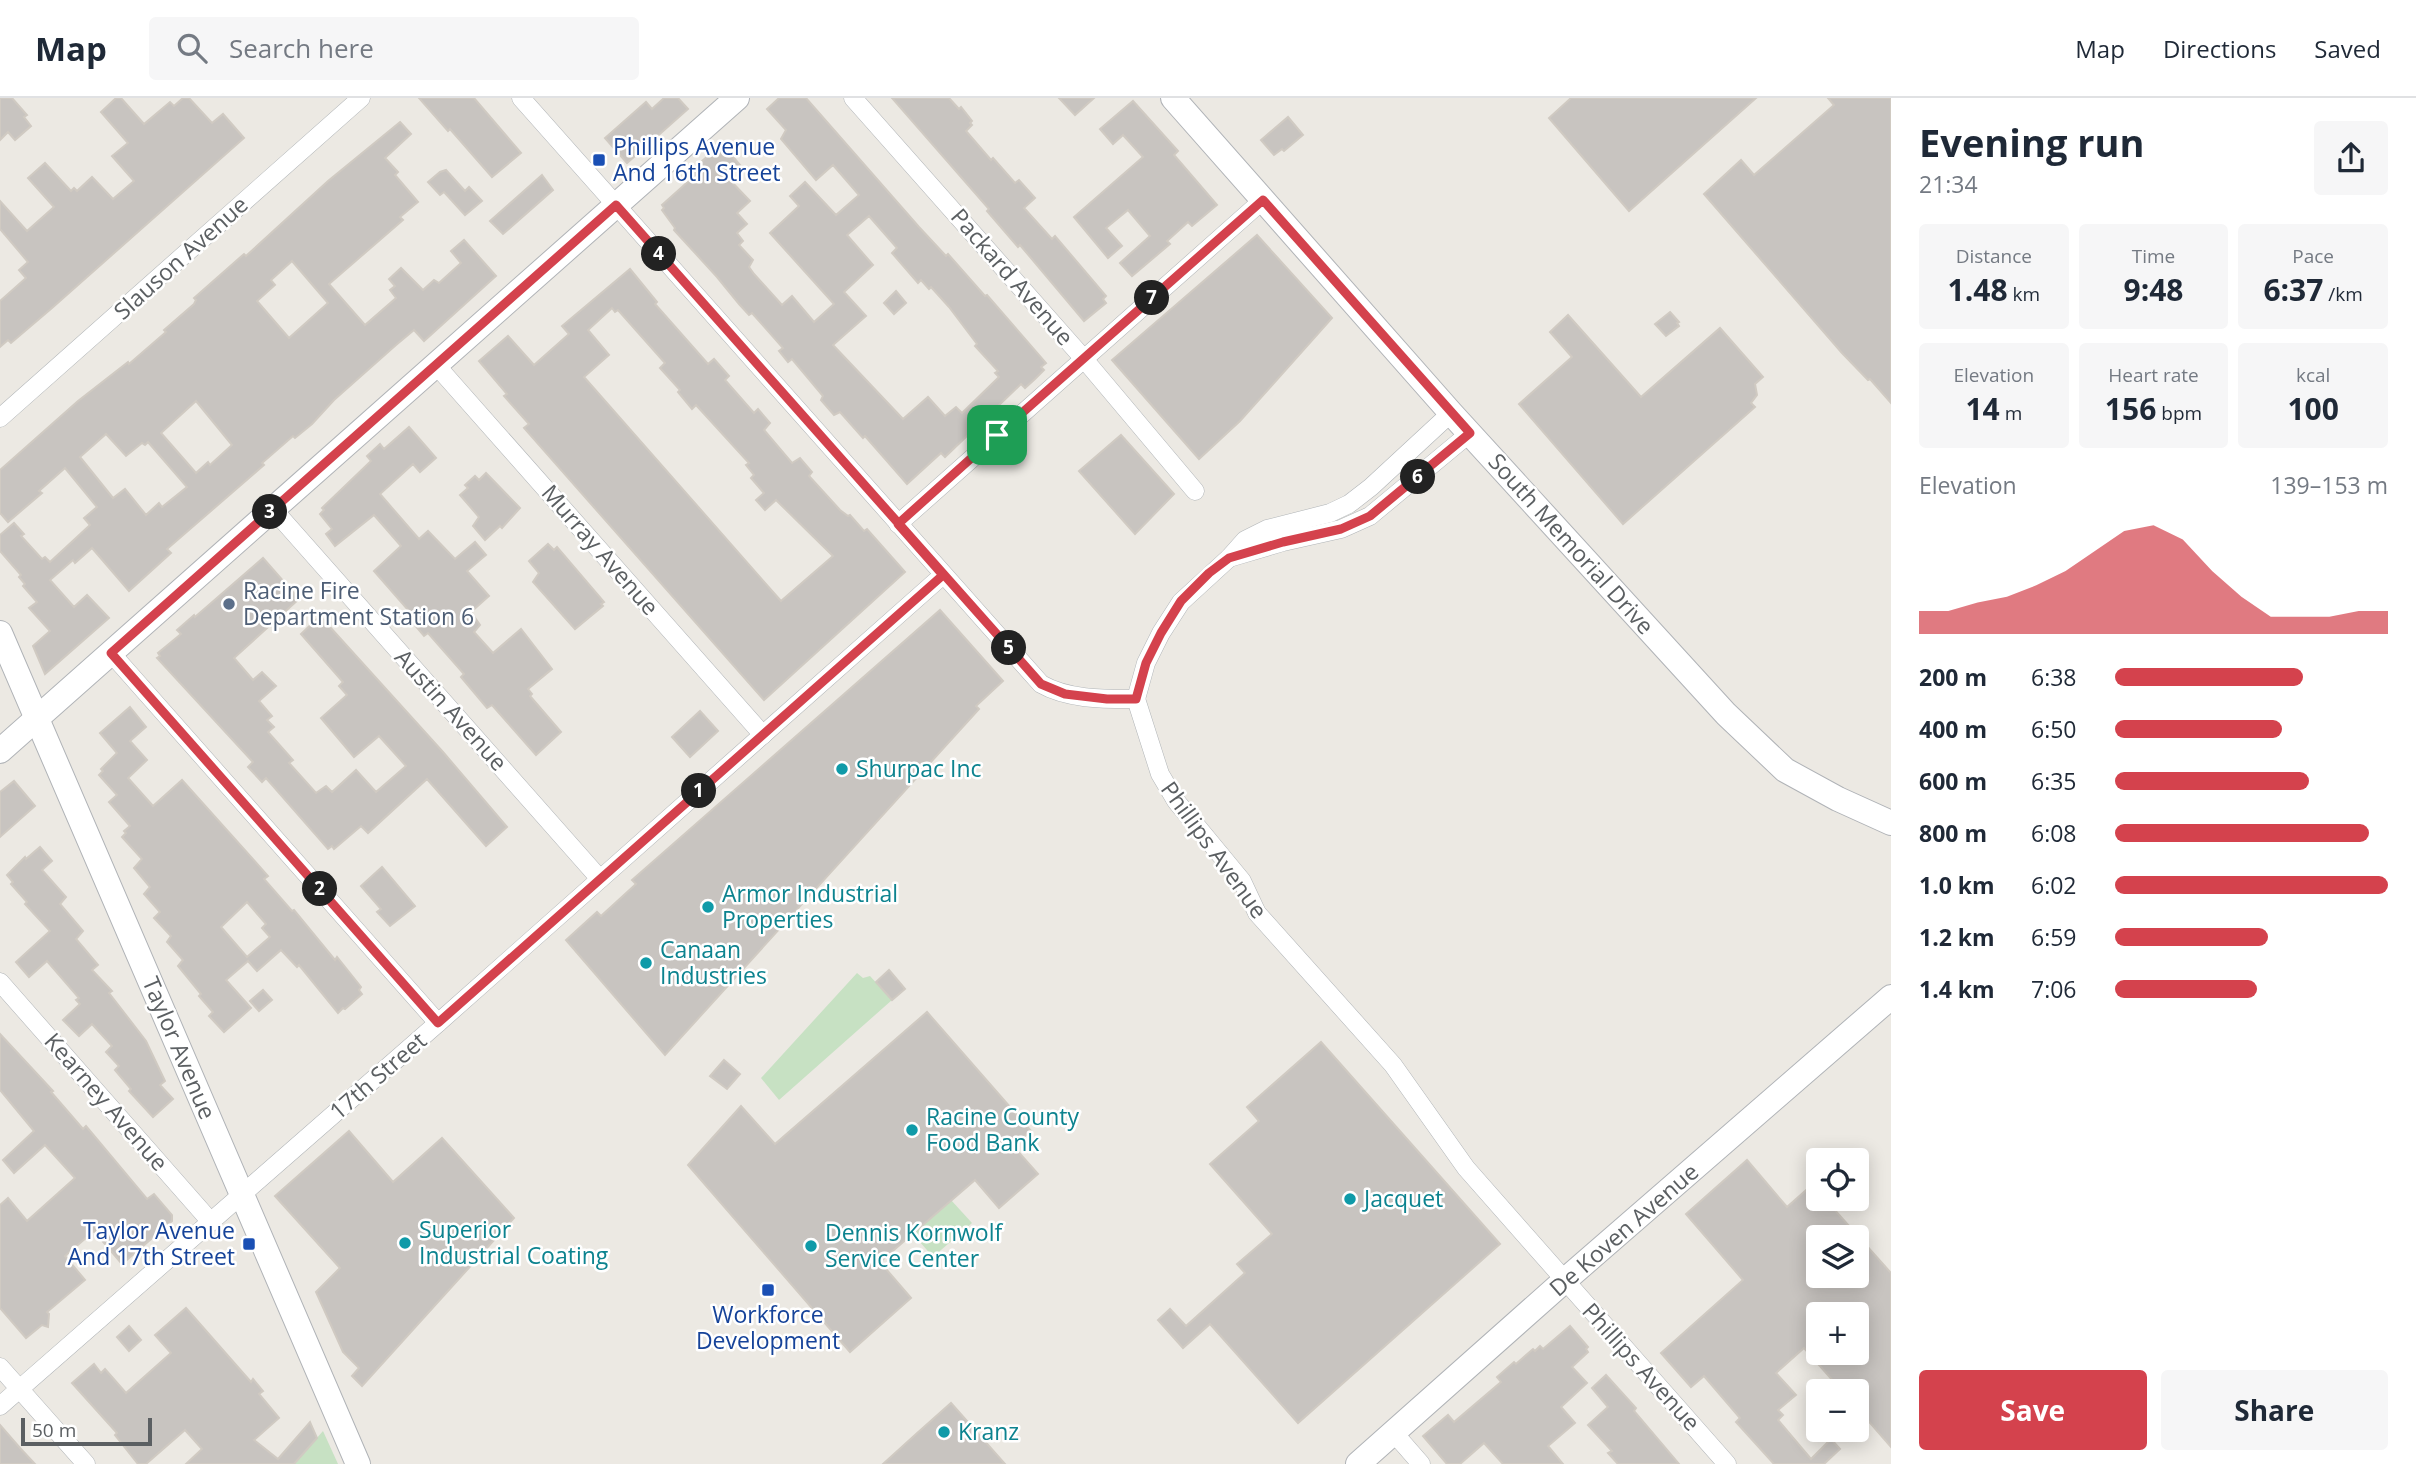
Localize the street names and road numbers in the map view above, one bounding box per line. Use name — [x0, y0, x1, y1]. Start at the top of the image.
street label: Slauson Avenue — [106, 188, 254, 326]
street label: Packard Avenue — [944, 201, 1081, 352]
street label: South Memorial Drive — [1482, 446, 1662, 641]
street label: Murray Avenue — [535, 477, 667, 622]
street label: Austin Avenue — [388, 641, 515, 777]
street label: Phillips Avenue — [1154, 774, 1275, 924]
street label: Taylor Avenue — [135, 971, 224, 1124]
street label: 17th Street — [322, 1024, 433, 1126]
street label: Kearney Avenue — [38, 1025, 176, 1177]
street label: De Koven Avenue — [1542, 1155, 1705, 1303]
street label: Phillips Avenue — [1576, 1295, 1708, 1437]

